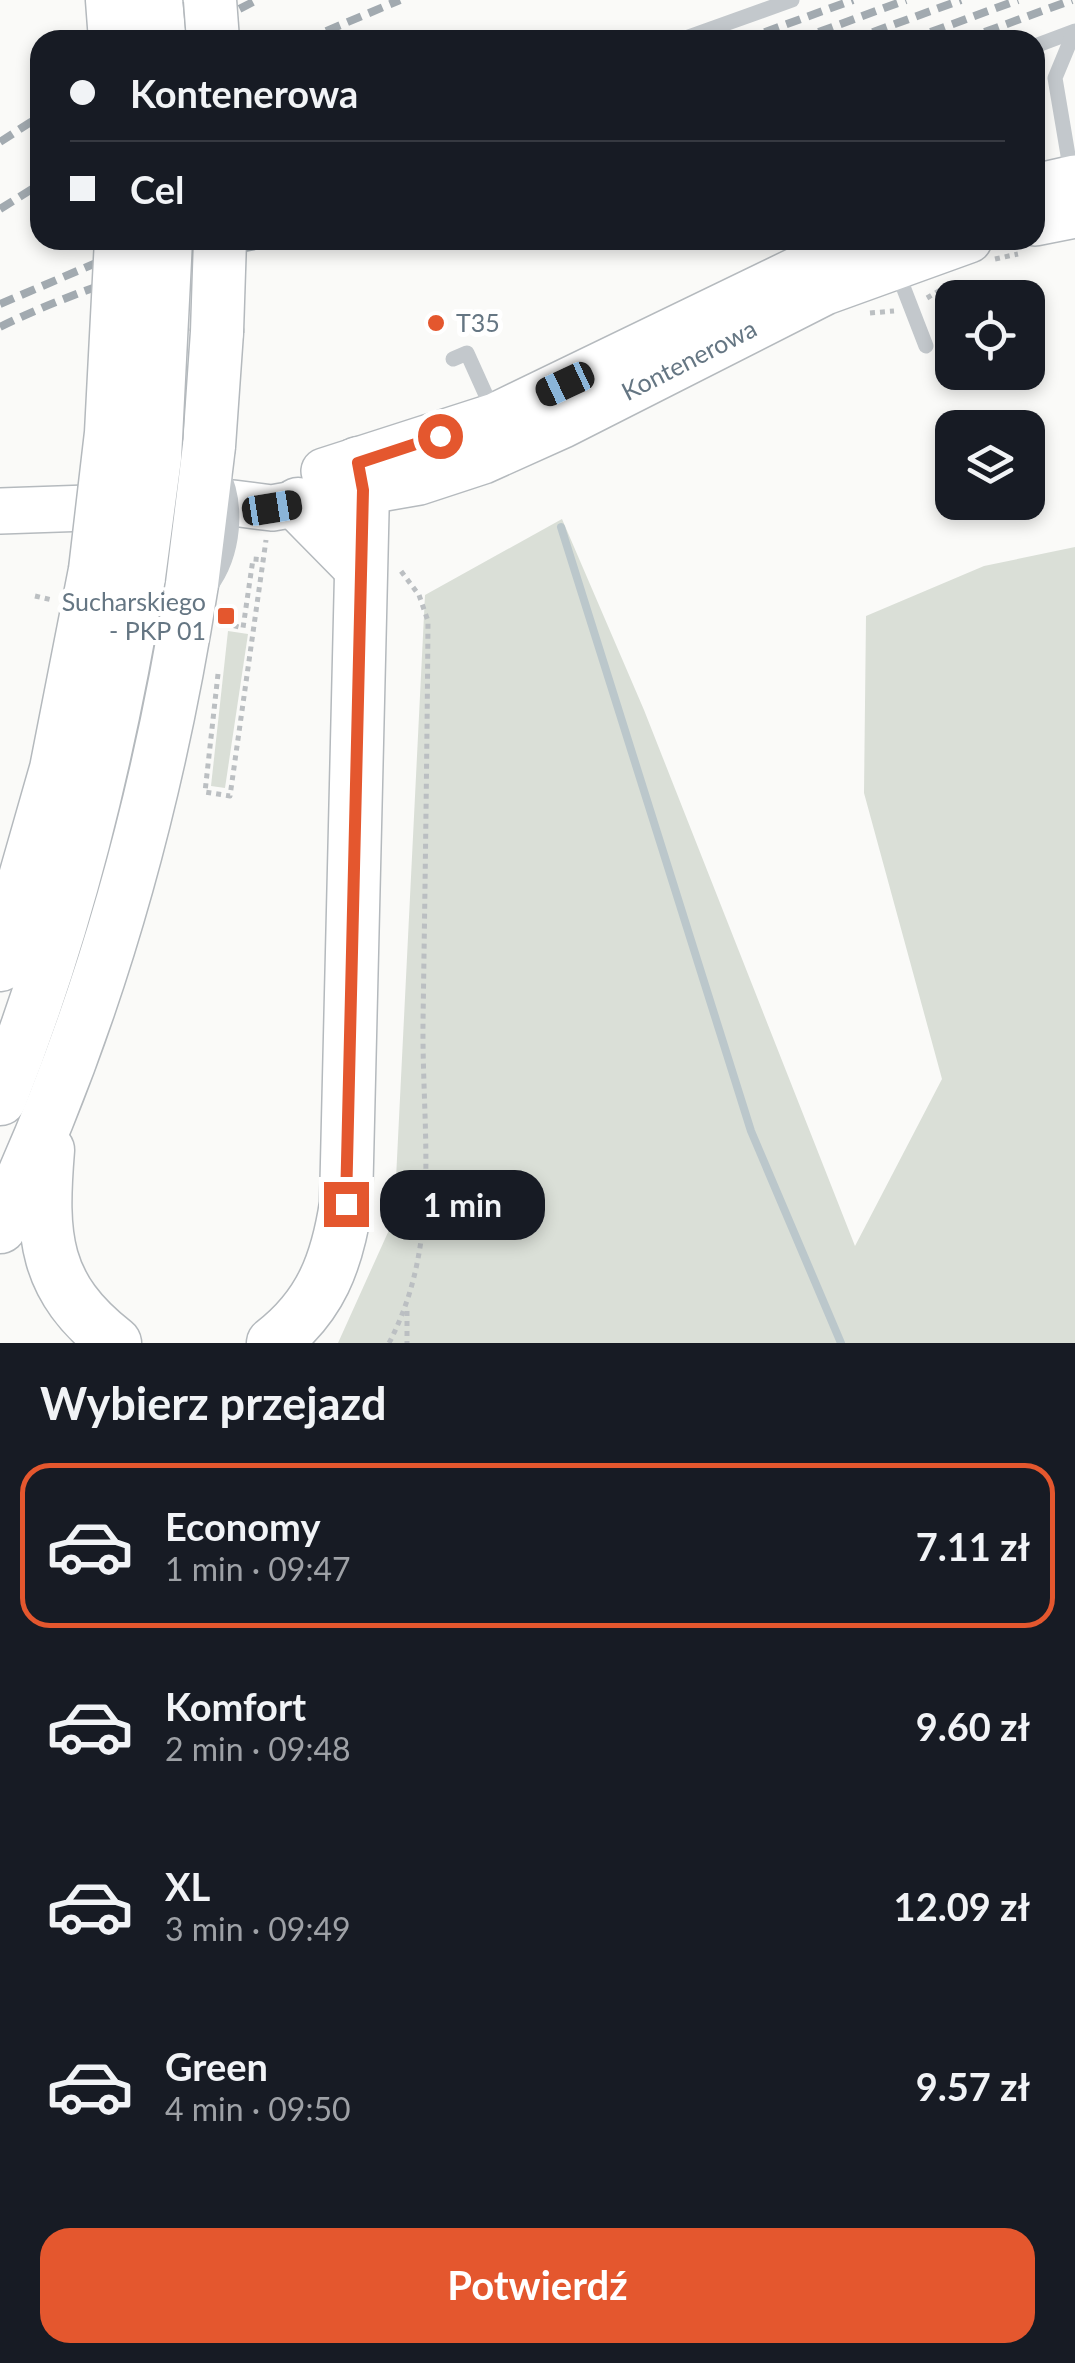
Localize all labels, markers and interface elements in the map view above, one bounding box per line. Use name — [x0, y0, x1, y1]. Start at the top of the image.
text: Kontenerowa — [130, 70, 358, 116]
text: Cel — [130, 166, 184, 212]
map controls — [935, 280, 1045, 520]
button: locate — [935, 280, 1045, 390]
place label: T35 — [456, 307, 500, 337]
marker: T35 — [425, 312, 447, 334]
street label: Kontenerowa — [616, 312, 761, 406]
car — [531, 358, 599, 410]
button: layers — [935, 410, 1045, 520]
route start — [418, 414, 463, 459]
car — [240, 488, 304, 528]
place label: Sucharskiego - PKP 01 — [62, 586, 206, 645]
marker: Sucharskiego - PKP 01 — [215, 605, 237, 627]
callout: 1 min — [381, 1169, 546, 1239]
route end — [324, 1182, 369, 1227]
text: 1 min — [423, 1185, 502, 1224]
text: Wybierz przejazd — [40, 1376, 386, 1430]
icon: car — [45, 1501, 135, 1591]
text: Economy — [165, 1503, 320, 1549]
text: 7.11 zł — [916, 1523, 1030, 1569]
text: 1 min · 09:47 — [165, 1549, 351, 1588]
icon: car — [45, 1681, 135, 1771]
text: Komfort — [165, 1683, 306, 1729]
text: 9.60 zł — [916, 1703, 1030, 1749]
text: 2 min · 09:48 — [165, 1729, 351, 1768]
icon: car — [45, 1861, 135, 1951]
text: XL — [165, 1863, 210, 1909]
text: 12.09 zł — [894, 1883, 1030, 1929]
text: 3 min · 09:49 — [165, 1909, 351, 1948]
icon: car — [45, 2041, 135, 2131]
text: Green — [165, 2043, 268, 2089]
text: 9.57 zł — [916, 2063, 1030, 2109]
text: 4 min · 09:50 — [165, 2089, 351, 2128]
button: Potwierdź — [40, 2228, 1035, 2343]

